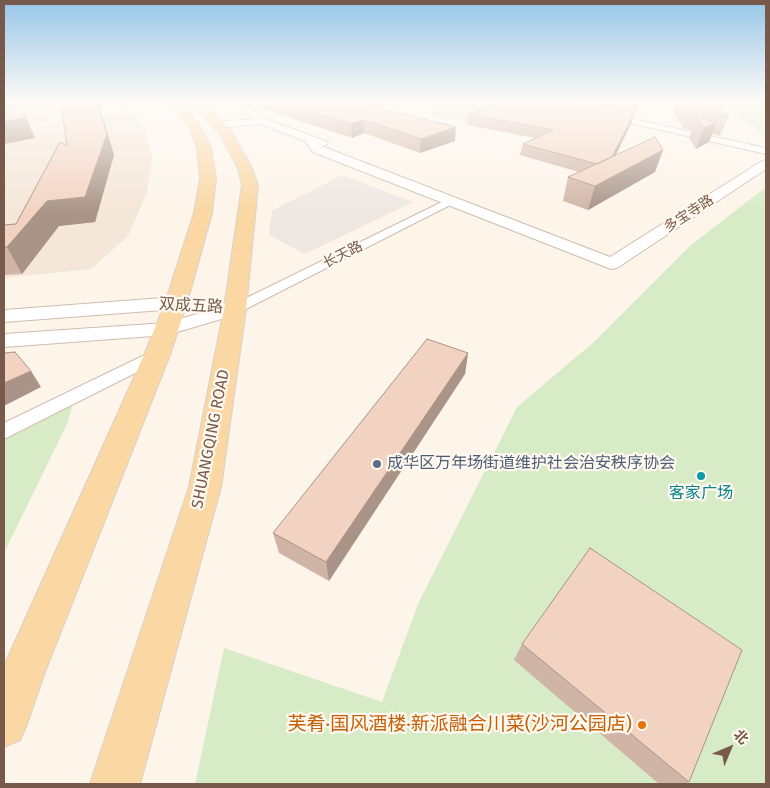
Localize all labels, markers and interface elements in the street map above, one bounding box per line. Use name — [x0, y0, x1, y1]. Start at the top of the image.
street label: 多宝寺路 — [661, 192, 717, 236]
street label: 长天路 — [320, 238, 366, 272]
street label: 双成五路 — [159, 295, 223, 317]
street label: SHUANGQING ROAD — [188, 368, 234, 510]
place label: 成华区万年场街道维护社会治安秩序协会 — [387, 454, 675, 474]
marker: 成华区万年场街道维护社会治安秩序协会 — [371, 458, 383, 470]
marker: 客家广场 — [695, 470, 707, 482]
place label: 客家广场 — [669, 484, 733, 504]
place label: 芙肴·国风酒楼·新派融合川菜(沙河公园店) — [288, 714, 632, 736]
marker: 芙肴·国风酒楼·新派融合川菜(沙河公园店) — [636, 719, 648, 731]
north arrow — [705, 723, 755, 773]
text: 北 — [730, 726, 752, 748]

